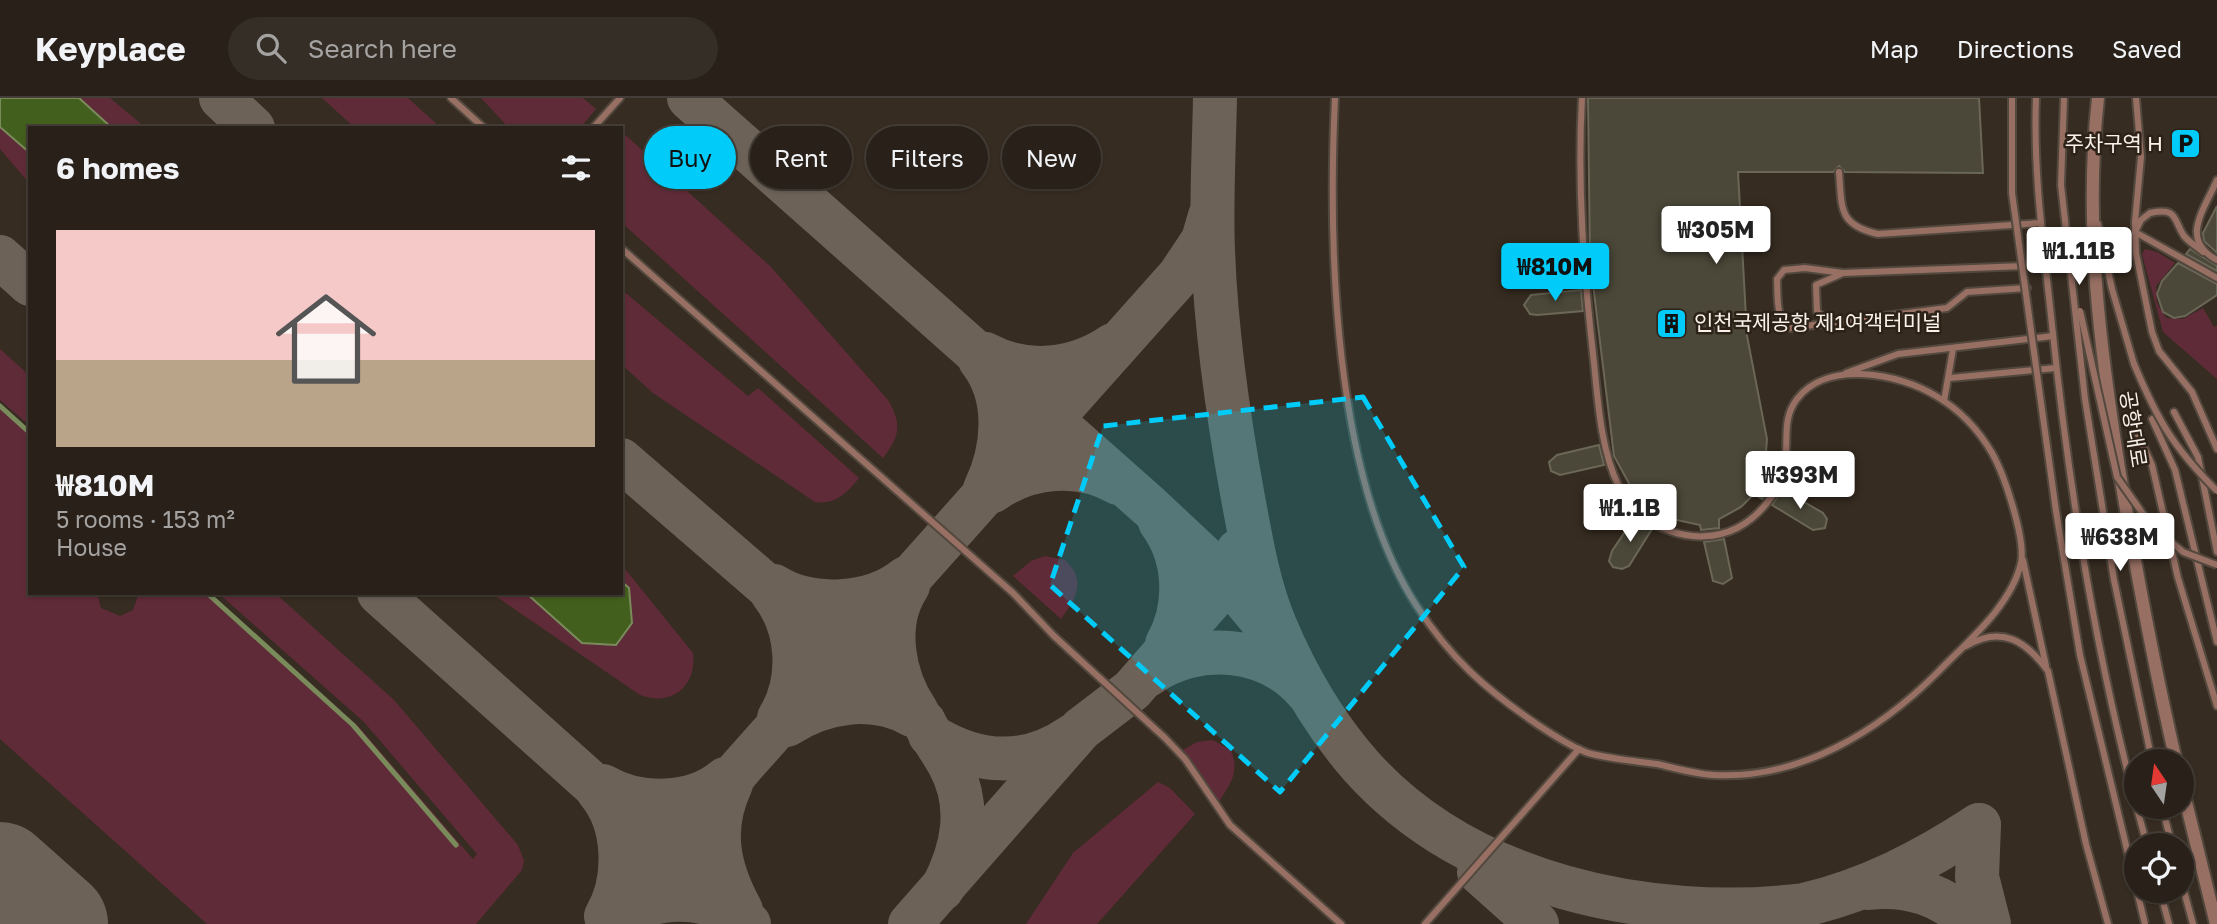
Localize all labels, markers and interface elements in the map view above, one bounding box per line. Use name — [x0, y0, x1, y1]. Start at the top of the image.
search box — [228, 17, 718, 80]
text: Keyplace — [35, 29, 186, 68]
icon: search — [252, 29, 290, 67]
text: Search here — [308, 33, 457, 64]
text: Map — [1870, 34, 1919, 63]
text: Directions — [1957, 34, 2074, 63]
text: Saved — [2112, 34, 2182, 63]
chip: Buy — [644, 126, 736, 189]
chip: Rent — [750, 126, 852, 189]
chip: Filters — [866, 126, 988, 189]
chip: New — [1002, 126, 1101, 189]
parking icon: 주차구역 H — [2169, 127, 2203, 161]
place label: 주차구역 H — [2065, 130, 2163, 156]
icon: filters — [557, 149, 595, 187]
text: 6 homes — [56, 150, 179, 186]
pin: ₩305M — [1667, 206, 1765, 266]
text: ₩305M — [1677, 215, 1755, 243]
pin: ₩1.11B — [2022, 228, 2136, 287]
text: ₩1.11B — [2043, 236, 2115, 264]
pin: ₩810M — [1506, 244, 1604, 303]
text: ₩810M — [1517, 252, 1593, 280]
icon: home — [263, 276, 389, 402]
building icon: 인천국제공항 제1여객터미널 — [1654, 306, 1688, 340]
place label: 인천국제공항 제1여객터미널 — [1694, 309, 1941, 335]
street label: 공항대로 — [2115, 389, 2153, 469]
pin: ₩393M — [1751, 452, 1849, 511]
text: ₩393M — [1762, 460, 1838, 488]
text: ₩810M — [56, 467, 155, 503]
pin: ₩1.1B — [1581, 484, 1679, 544]
text: ₩1.1B — [1600, 493, 1660, 521]
text: 5 rooms · 153 m² — [56, 505, 235, 533]
pin: ₩638M — [2071, 514, 2169, 573]
text: ₩638M — [2081, 522, 2159, 550]
text: House — [56, 533, 127, 561]
north arrow — [2124, 749, 2194, 819]
map controls — [2124, 749, 2194, 903]
button: locate — [2124, 833, 2194, 903]

